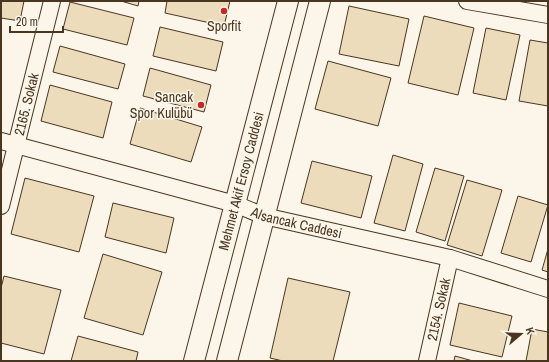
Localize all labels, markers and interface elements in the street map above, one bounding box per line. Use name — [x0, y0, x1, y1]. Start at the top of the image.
marker: Sporfit — [219, 6, 229, 16]
scale bar — [10, 8, 63, 34]
text: 20 m — [16, 14, 38, 30]
place label: Sporfit — [207, 17, 241, 35]
street label: 2165. Sokak — [10, 71, 43, 137]
place label: Sancak Spor Kulübü — [130, 88, 193, 122]
marker: Sancak Spor Kulübü — [196, 100, 206, 110]
street label: Mehmet Akif Ersoy Caddesi — [214, 110, 268, 252]
street label: Alsancak Caddesi — [248, 202, 344, 242]
street label: 2154. Sokak — [423, 276, 454, 342]
north arrow — [501, 314, 541, 354]
text: K — [523, 325, 538, 337]

